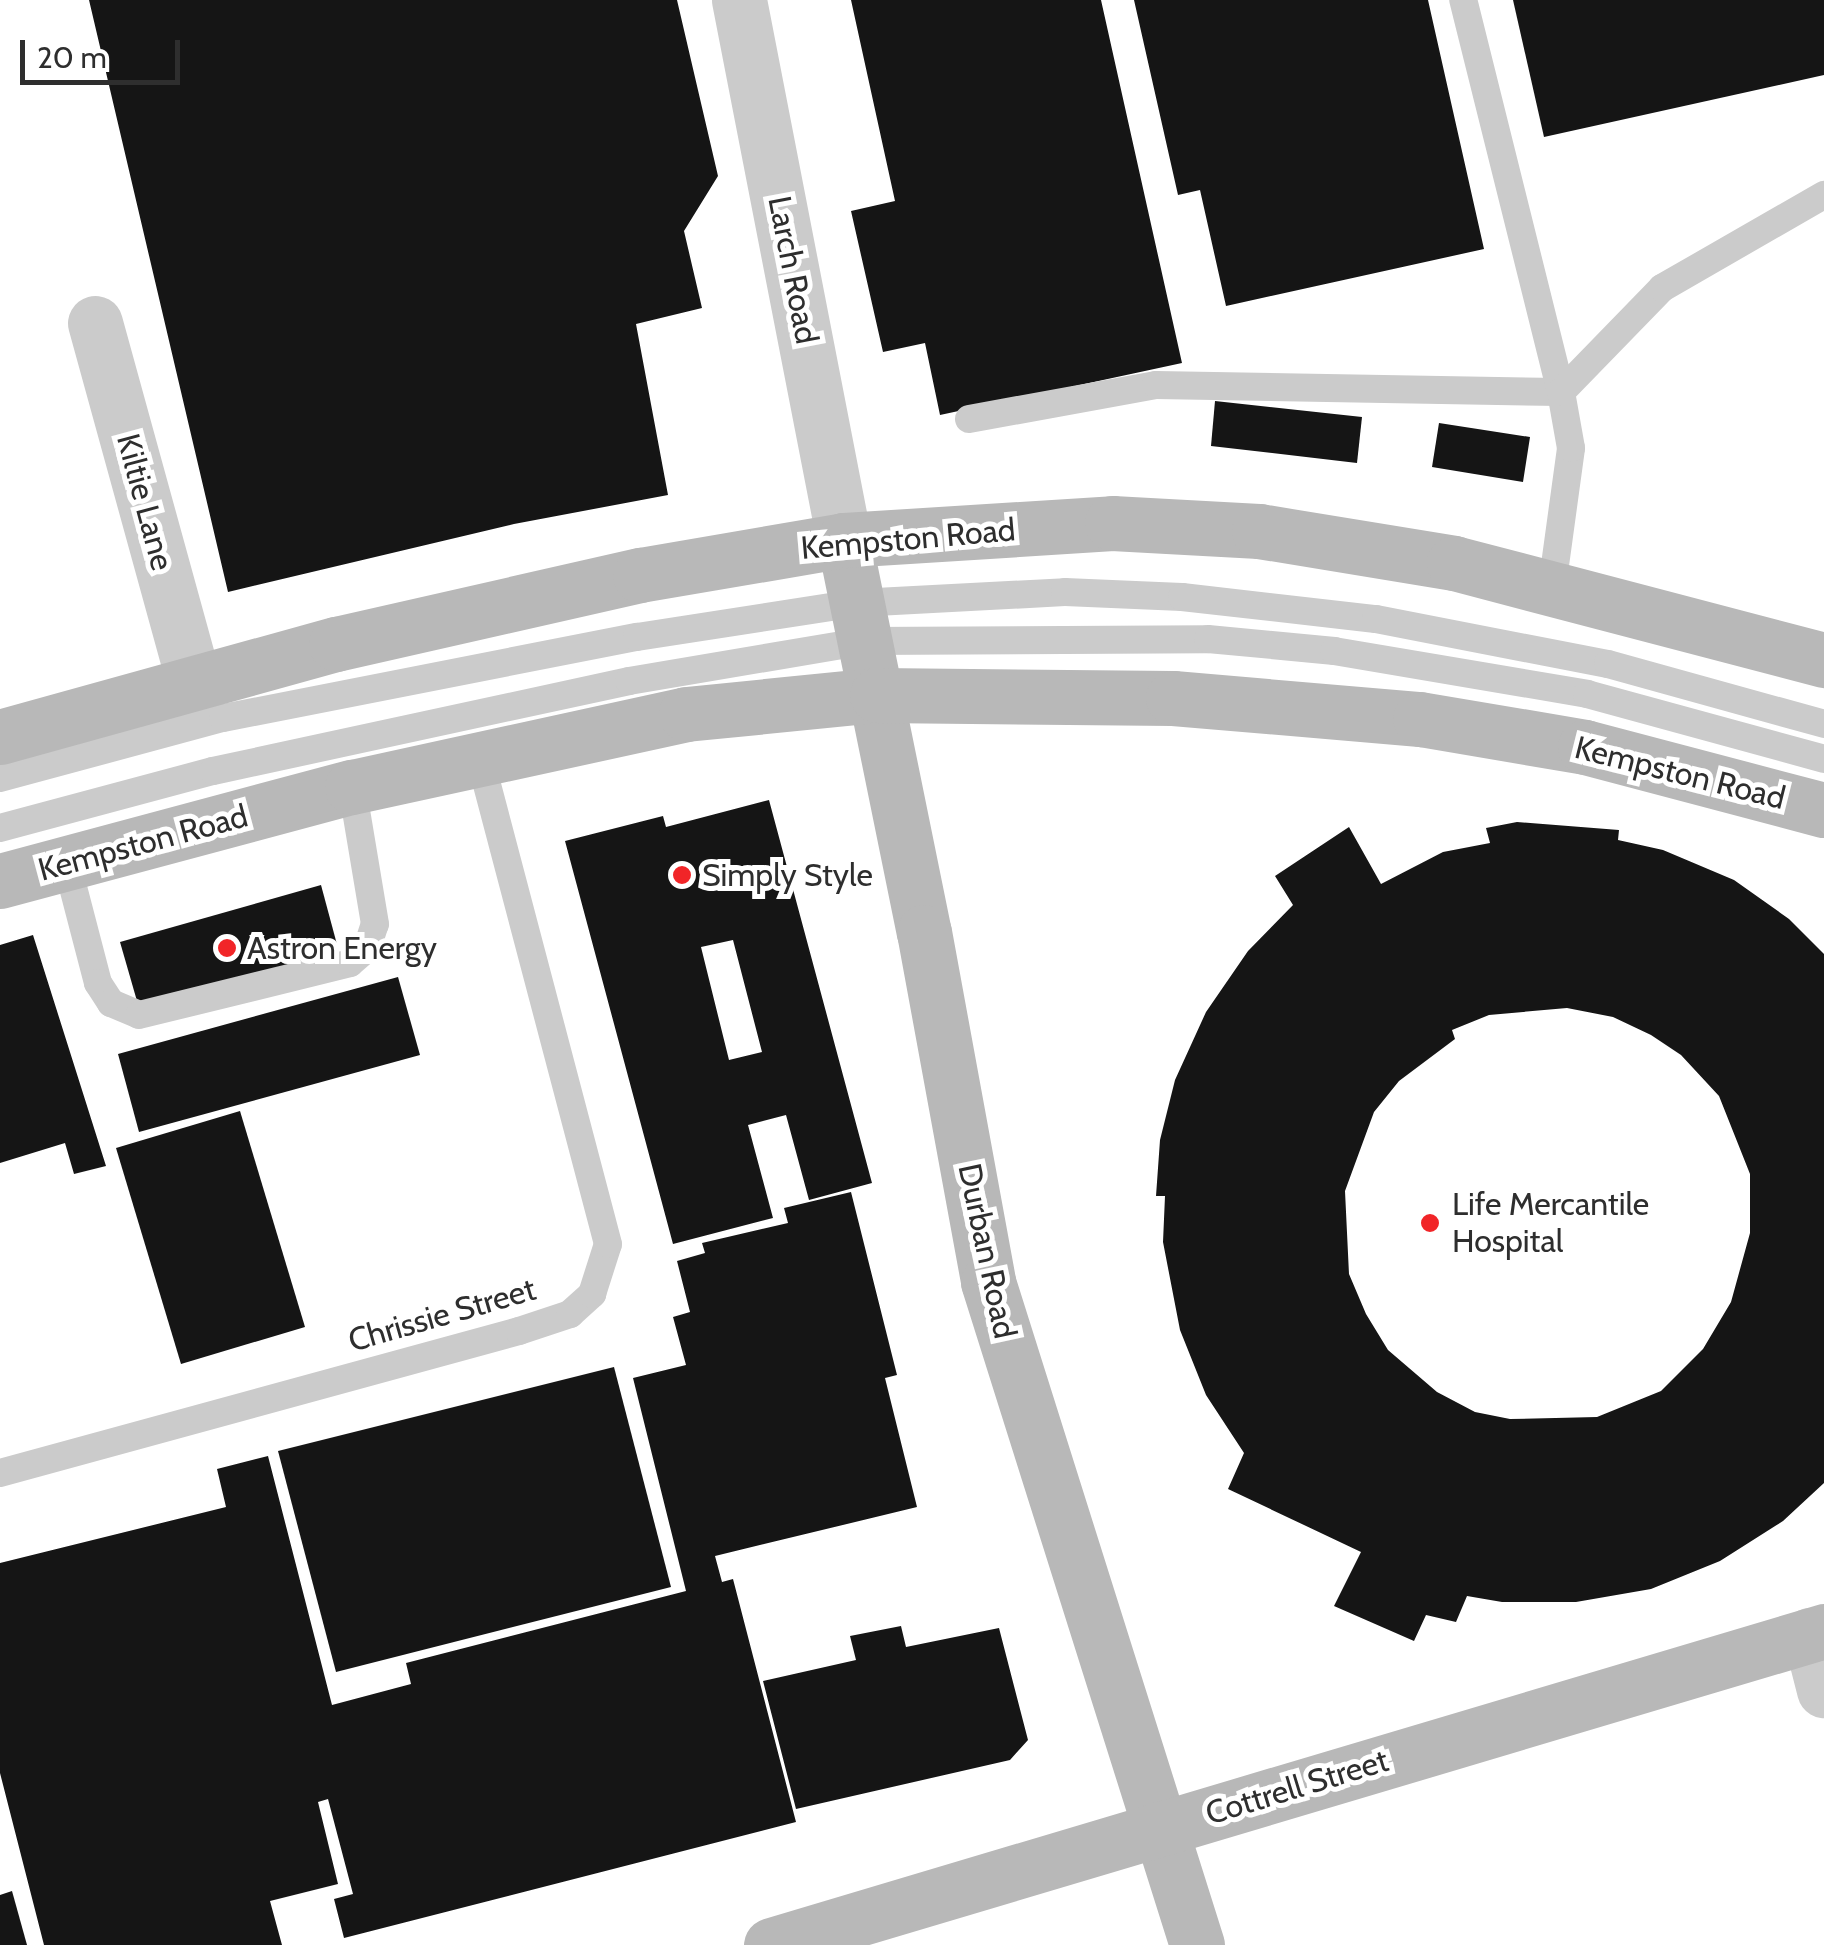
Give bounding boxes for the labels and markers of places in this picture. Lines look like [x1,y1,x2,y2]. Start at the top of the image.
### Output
place label: Simply Style [702,856,873,894]
marker: Simply Style [671,864,693,886]
place label: Astron Energy [247,929,437,967]
marker: Astron Energy [216,937,238,959]
place label: Life Mercantile Hospital [1452,1186,1649,1261]
marker: Life Mercantile Hospital [1417,1210,1443,1236]

